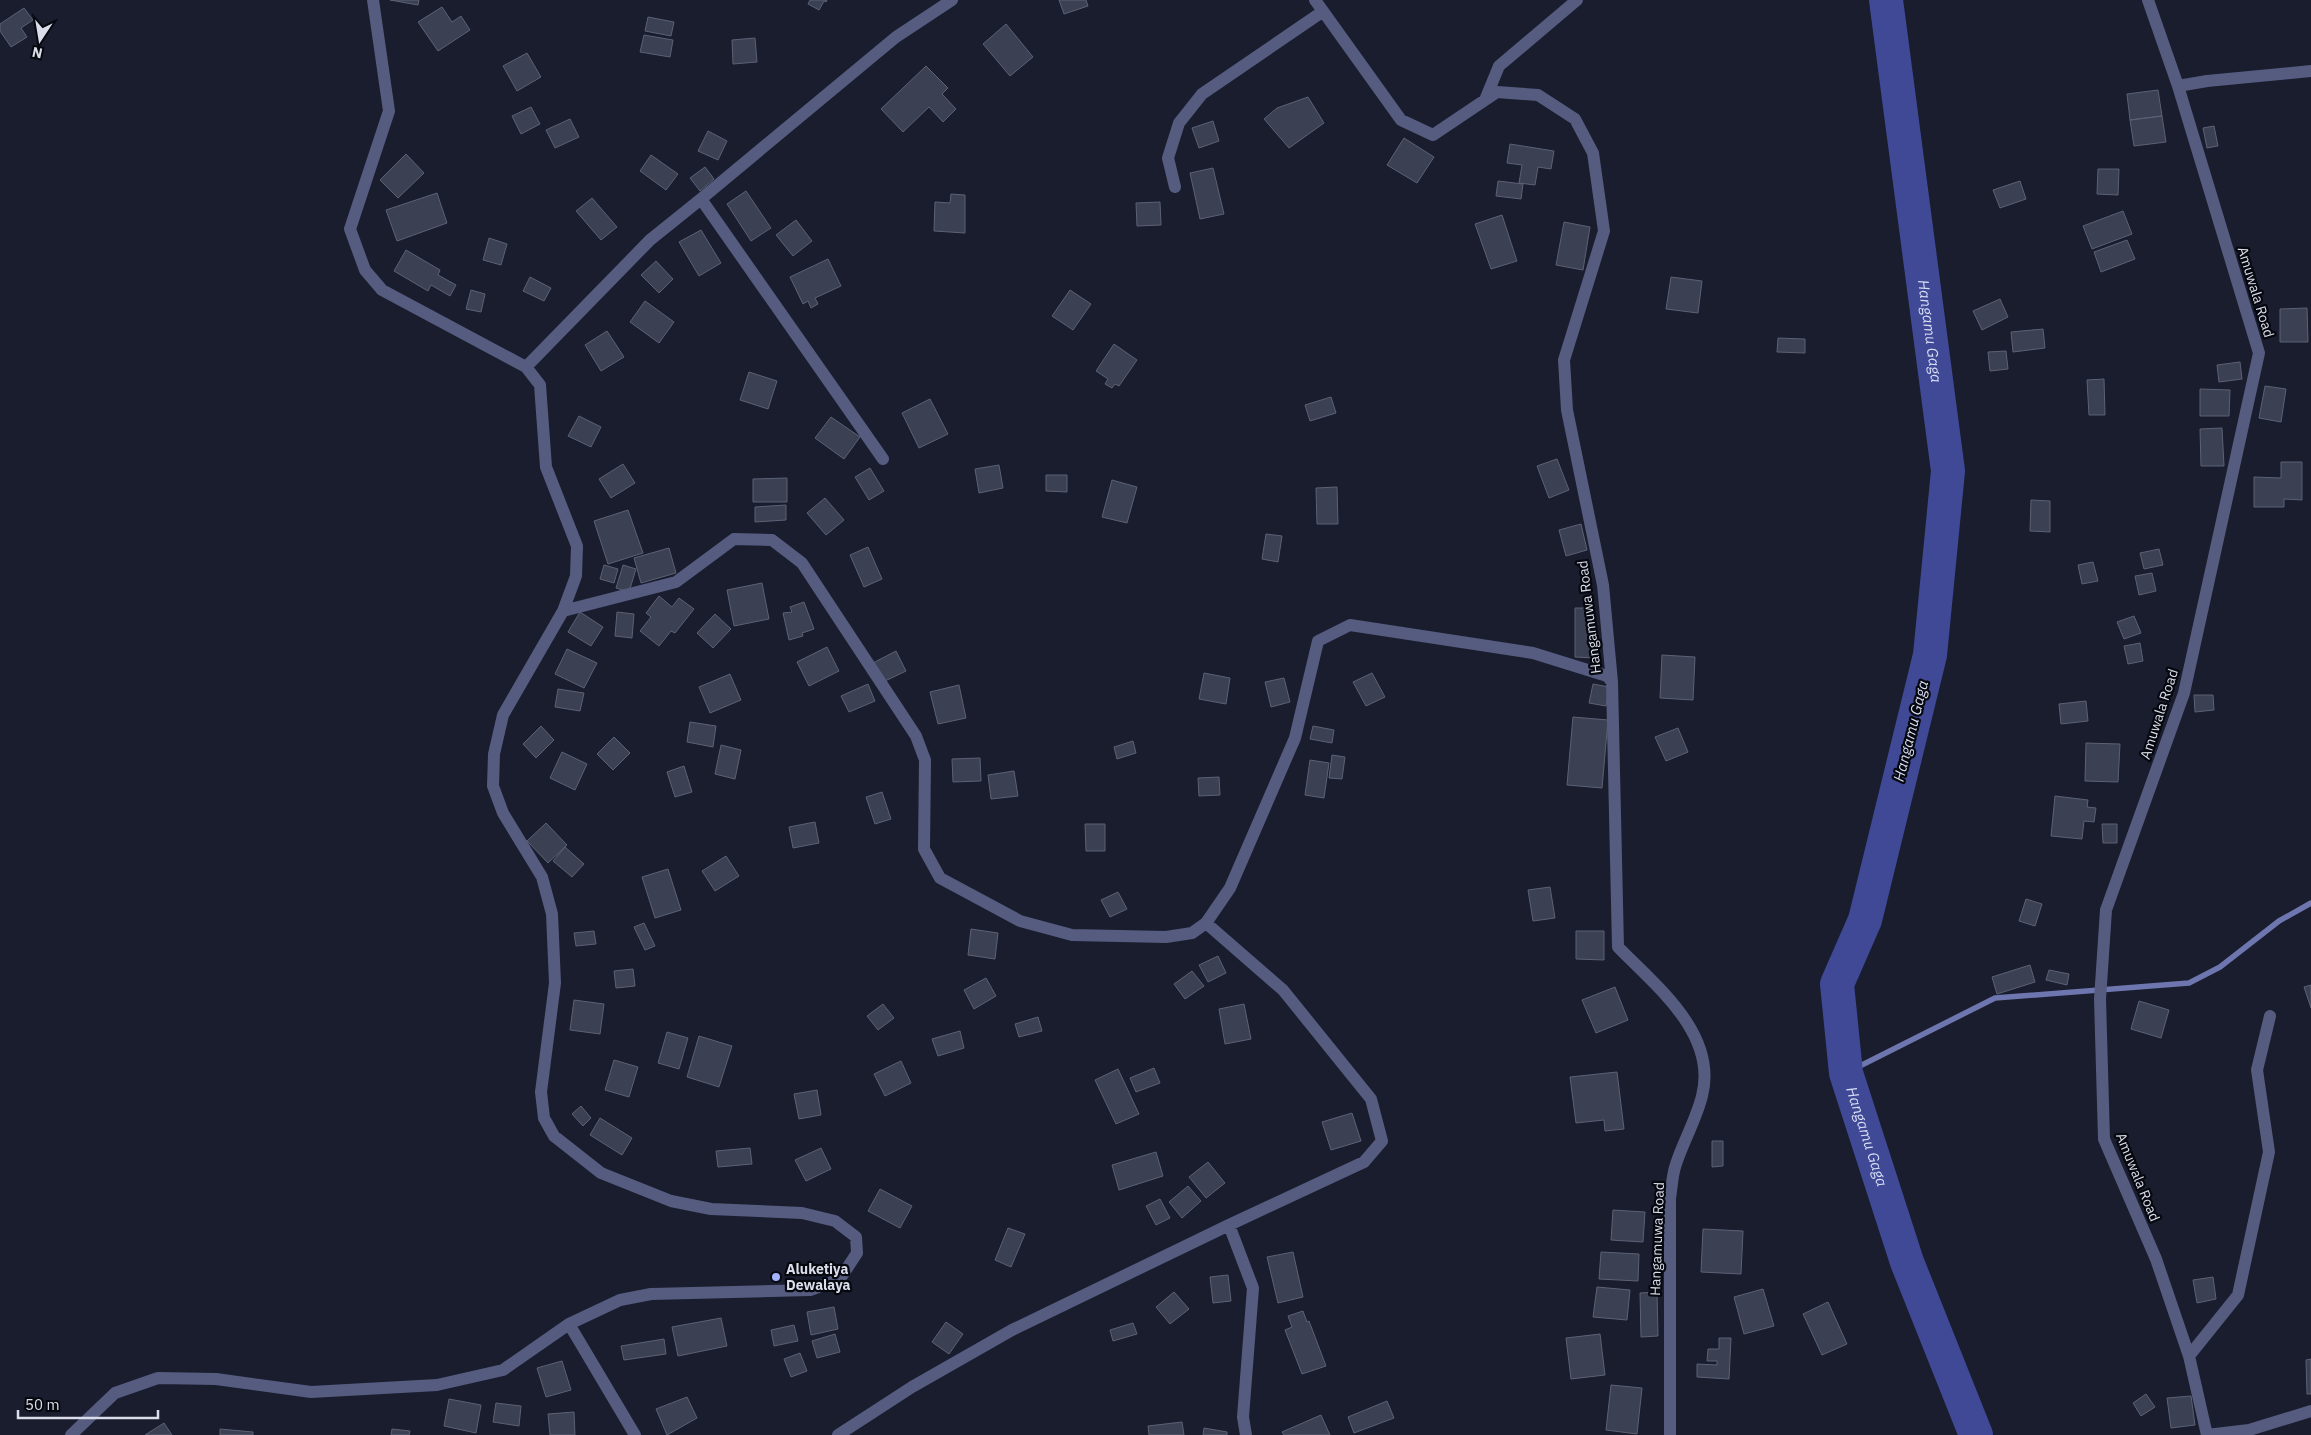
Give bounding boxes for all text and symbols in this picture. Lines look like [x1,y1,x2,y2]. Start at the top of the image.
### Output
north arrow [15,15,65,65]
text: N [30,43,44,63]
street label: Amuwala Road [2234,244,2278,340]
water label: Hangamu Gaga [1914,278,1946,384]
street label: Hangamuwa Road [1573,559,1605,675]
street label: Amuwala Road [2136,667,2182,761]
water label: Hangamu Gaga [1889,678,1932,783]
water label: Hangamu Gaga [1842,1084,1892,1189]
street label: Amuwala Road [2112,1130,2164,1224]
street label: Hangamuwa Road [1646,1182,1668,1296]
place label: Aluketiya Dewalaya [786,1260,850,1294]
marker: Aluketiya Dewalaya [770,1271,782,1283]
scale bar [18,1388,158,1420]
text: 50 m [25,1395,60,1414]

